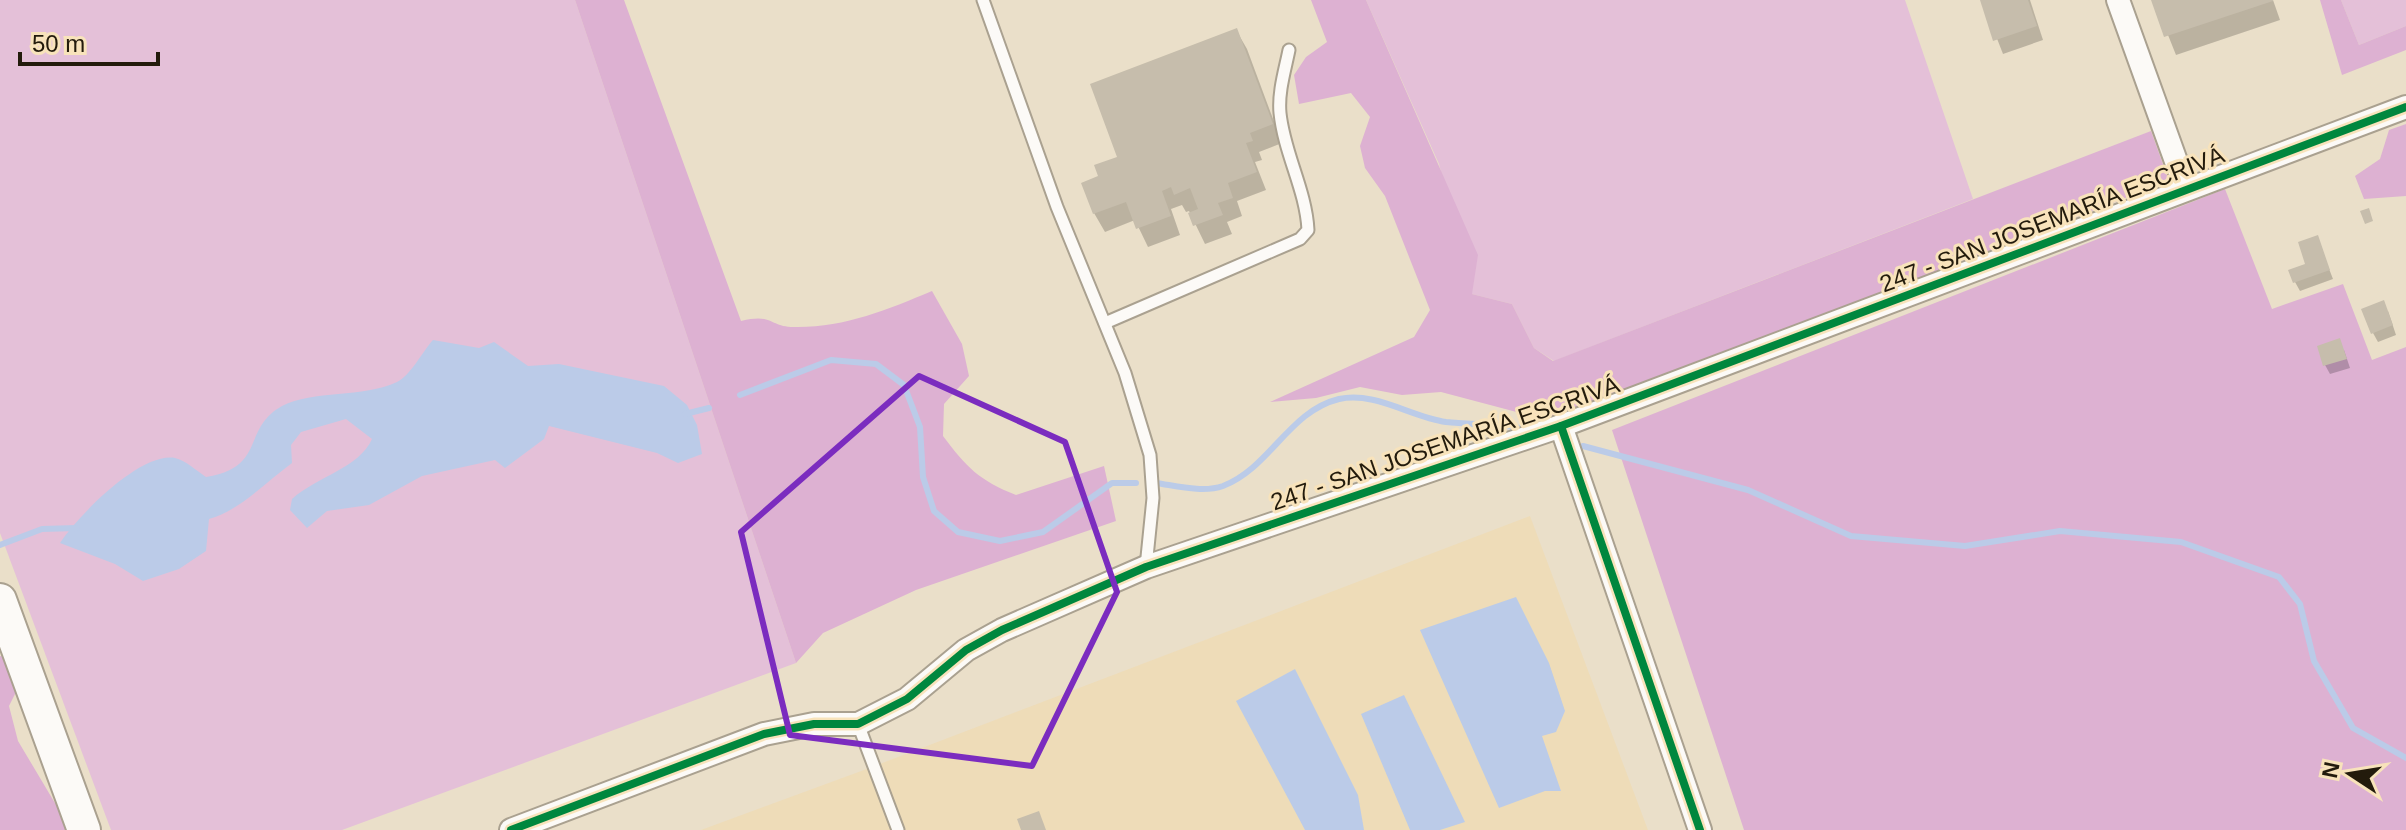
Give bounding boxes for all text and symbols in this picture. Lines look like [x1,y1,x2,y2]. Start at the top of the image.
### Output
scale bar [20,16,158,66]
text: 50 m [32,30,85,57]
street label: 247 - SAN JOSEMARÍA ESCRIVÁ [1876,141,2228,297]
street label: 247 - SAN JOSEMARÍA ESCRIVÁ [1267,371,1623,515]
north arrow [2310,734,2390,814]
text: N [2317,760,2345,780]

